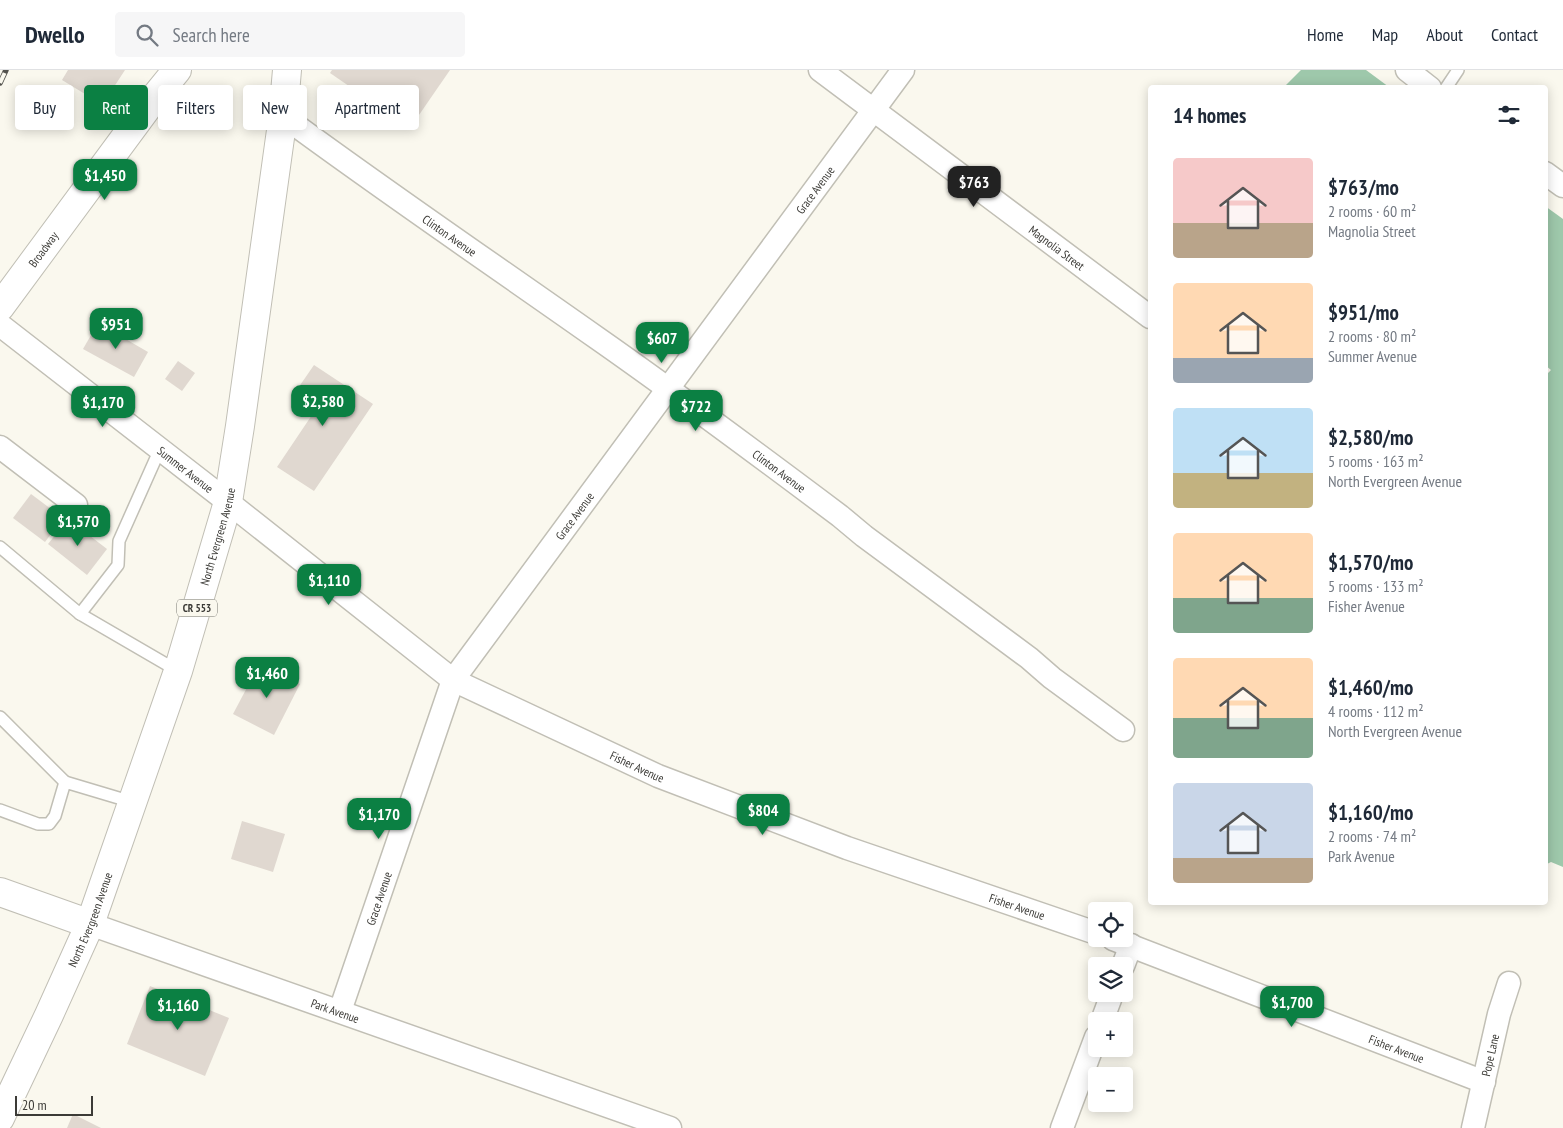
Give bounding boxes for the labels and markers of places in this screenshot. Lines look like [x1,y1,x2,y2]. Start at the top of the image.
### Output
pin: $1,450 [64,158,146,201]
pin: $763 [944,166,1004,208]
pin: $951 [86,308,146,350]
pin: $607 [632,322,692,364]
pin: $2,580 [282,384,364,427]
pin: $1,170 [62,386,144,428]
pin: $722 [666,390,726,432]
pin: $1,570 [37,504,119,547]
pin: $1,110 [288,564,370,606]
pin: $1,460 [226,656,308,699]
pin: $804 [733,794,793,836]
pin: $1,170 [338,798,420,840]
pin: $1,700 [1251,986,1333,1028]
pin: $1,160 [137,988,219,1031]

